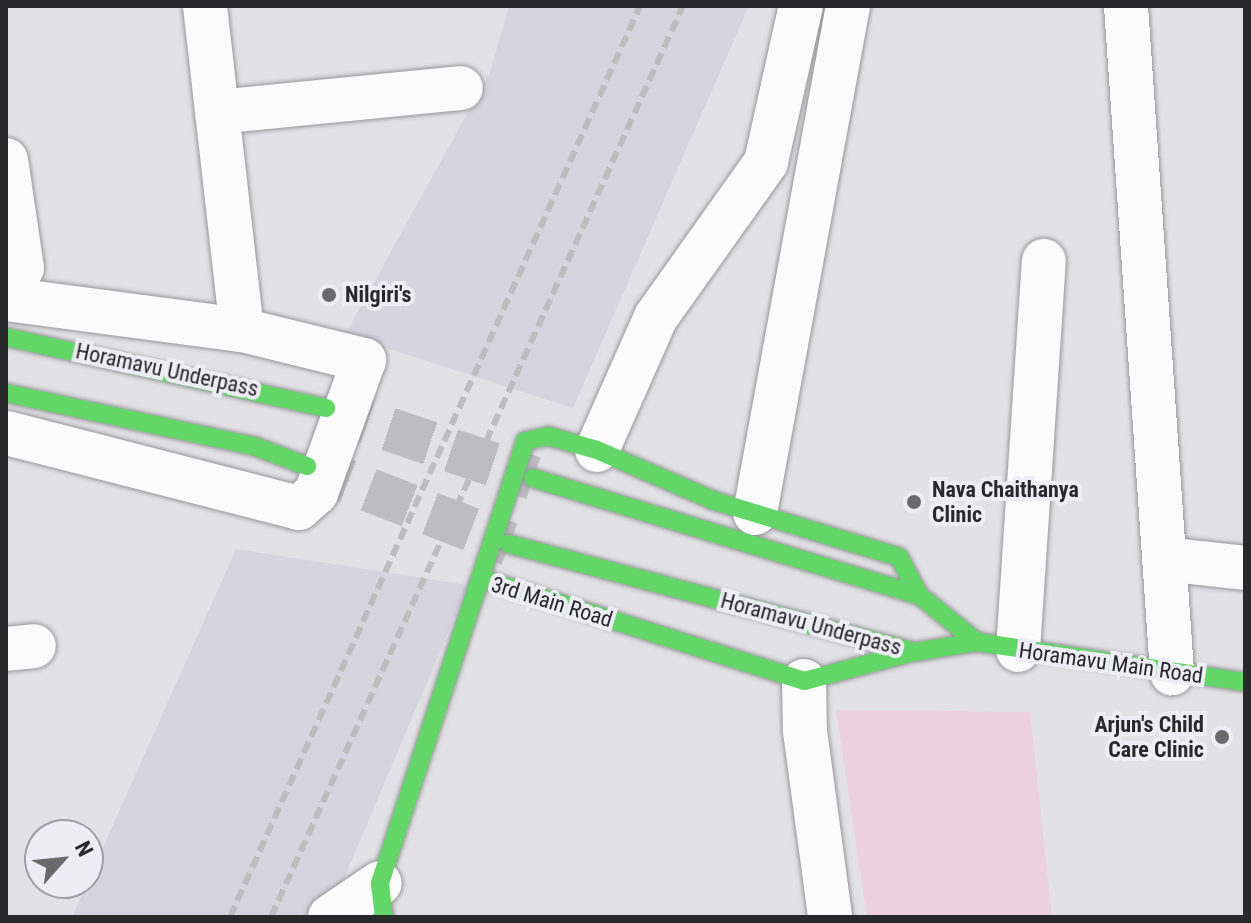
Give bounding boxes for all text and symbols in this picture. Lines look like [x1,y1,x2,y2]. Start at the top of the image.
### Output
place label: Nilgiri's [345,282,412,308]
marker: Nilgiri's [320,286,338,304]
street label: Horamavu Underpass [73,338,261,402]
place label: Nava Chaithanya Clinic [932,476,1079,528]
marker: Nava Chaithanya Clinic [903,491,925,513]
street label: 3rd Main Road [488,571,616,633]
street label: Horamavu Underpass [718,587,904,661]
street label: Horamavu Main Road [1017,637,1205,689]
place label: Arjun's Child Care Clinic [1094,711,1204,762]
marker: Arjun's Child Care Clinic [1211,726,1233,748]
north arrow [24,819,104,899]
text: N [70,837,98,860]

